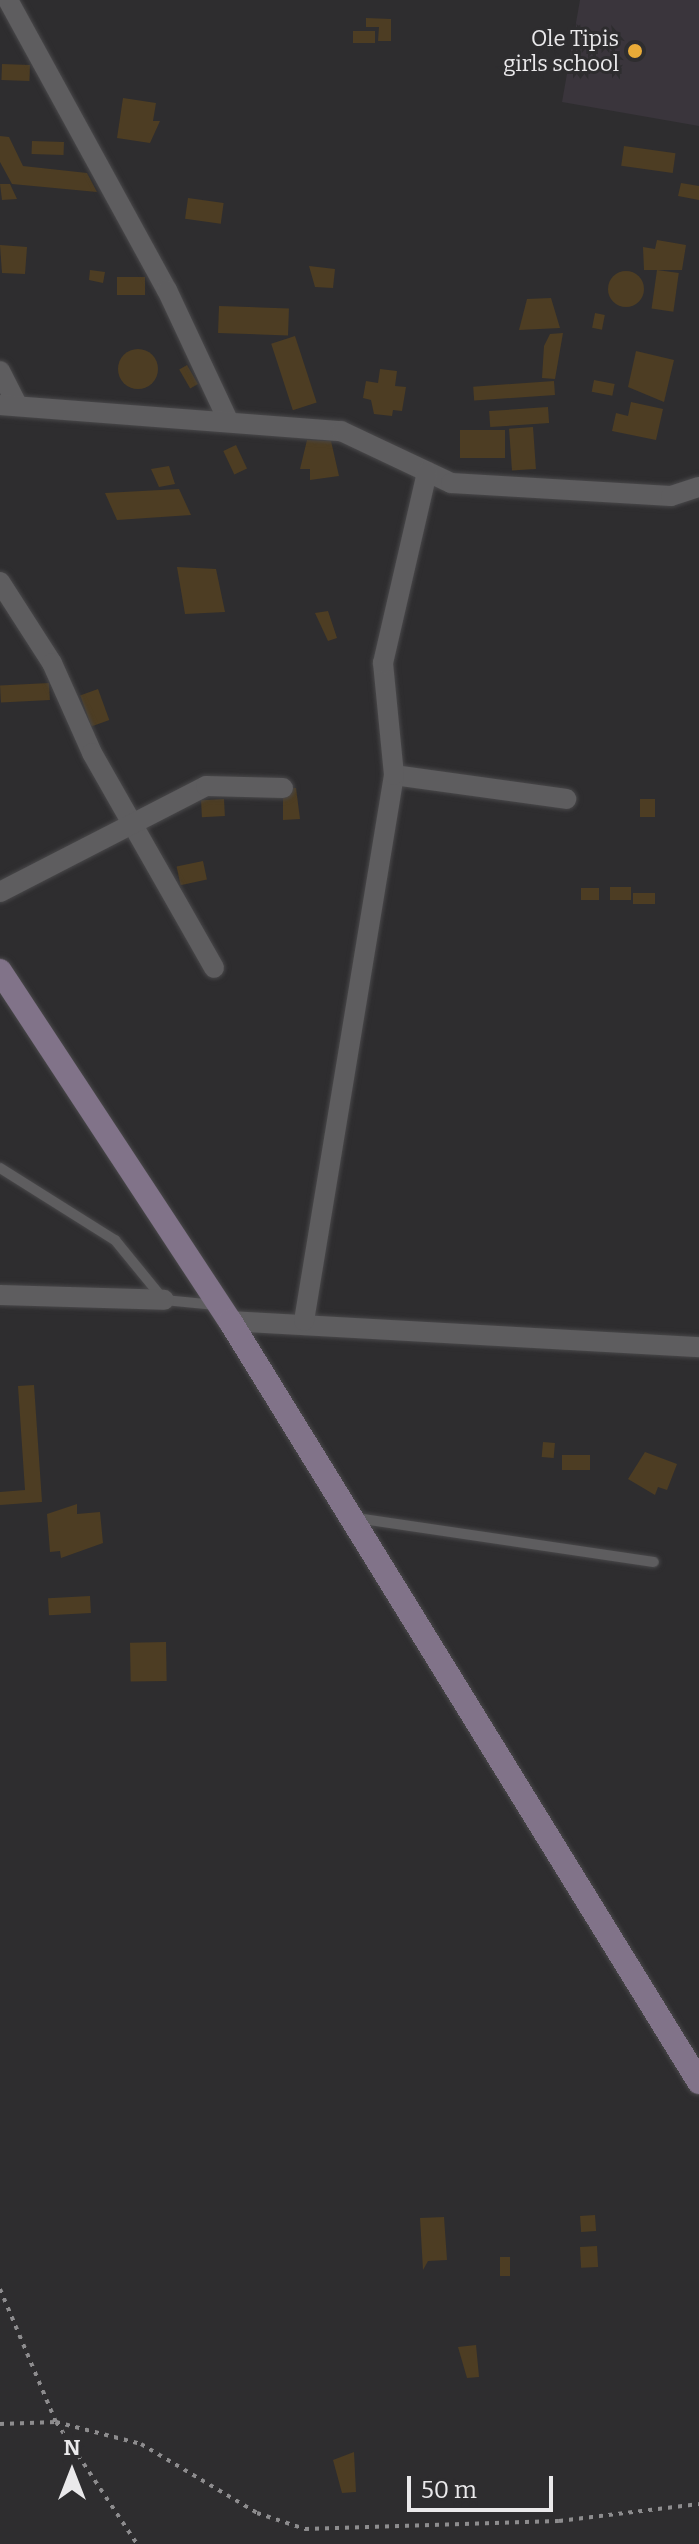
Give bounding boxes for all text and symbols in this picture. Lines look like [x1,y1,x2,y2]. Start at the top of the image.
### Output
place label: Ole Tipis girls school [503,25,619,76]
marker: Ole Tipis girls school [626,42,644,60]
north arrow [32,2432,112,2512]
text: N [64,2434,80,2461]
scale bar [411,2460,557,2510]
text: 50 m [421,2476,477,2504]

